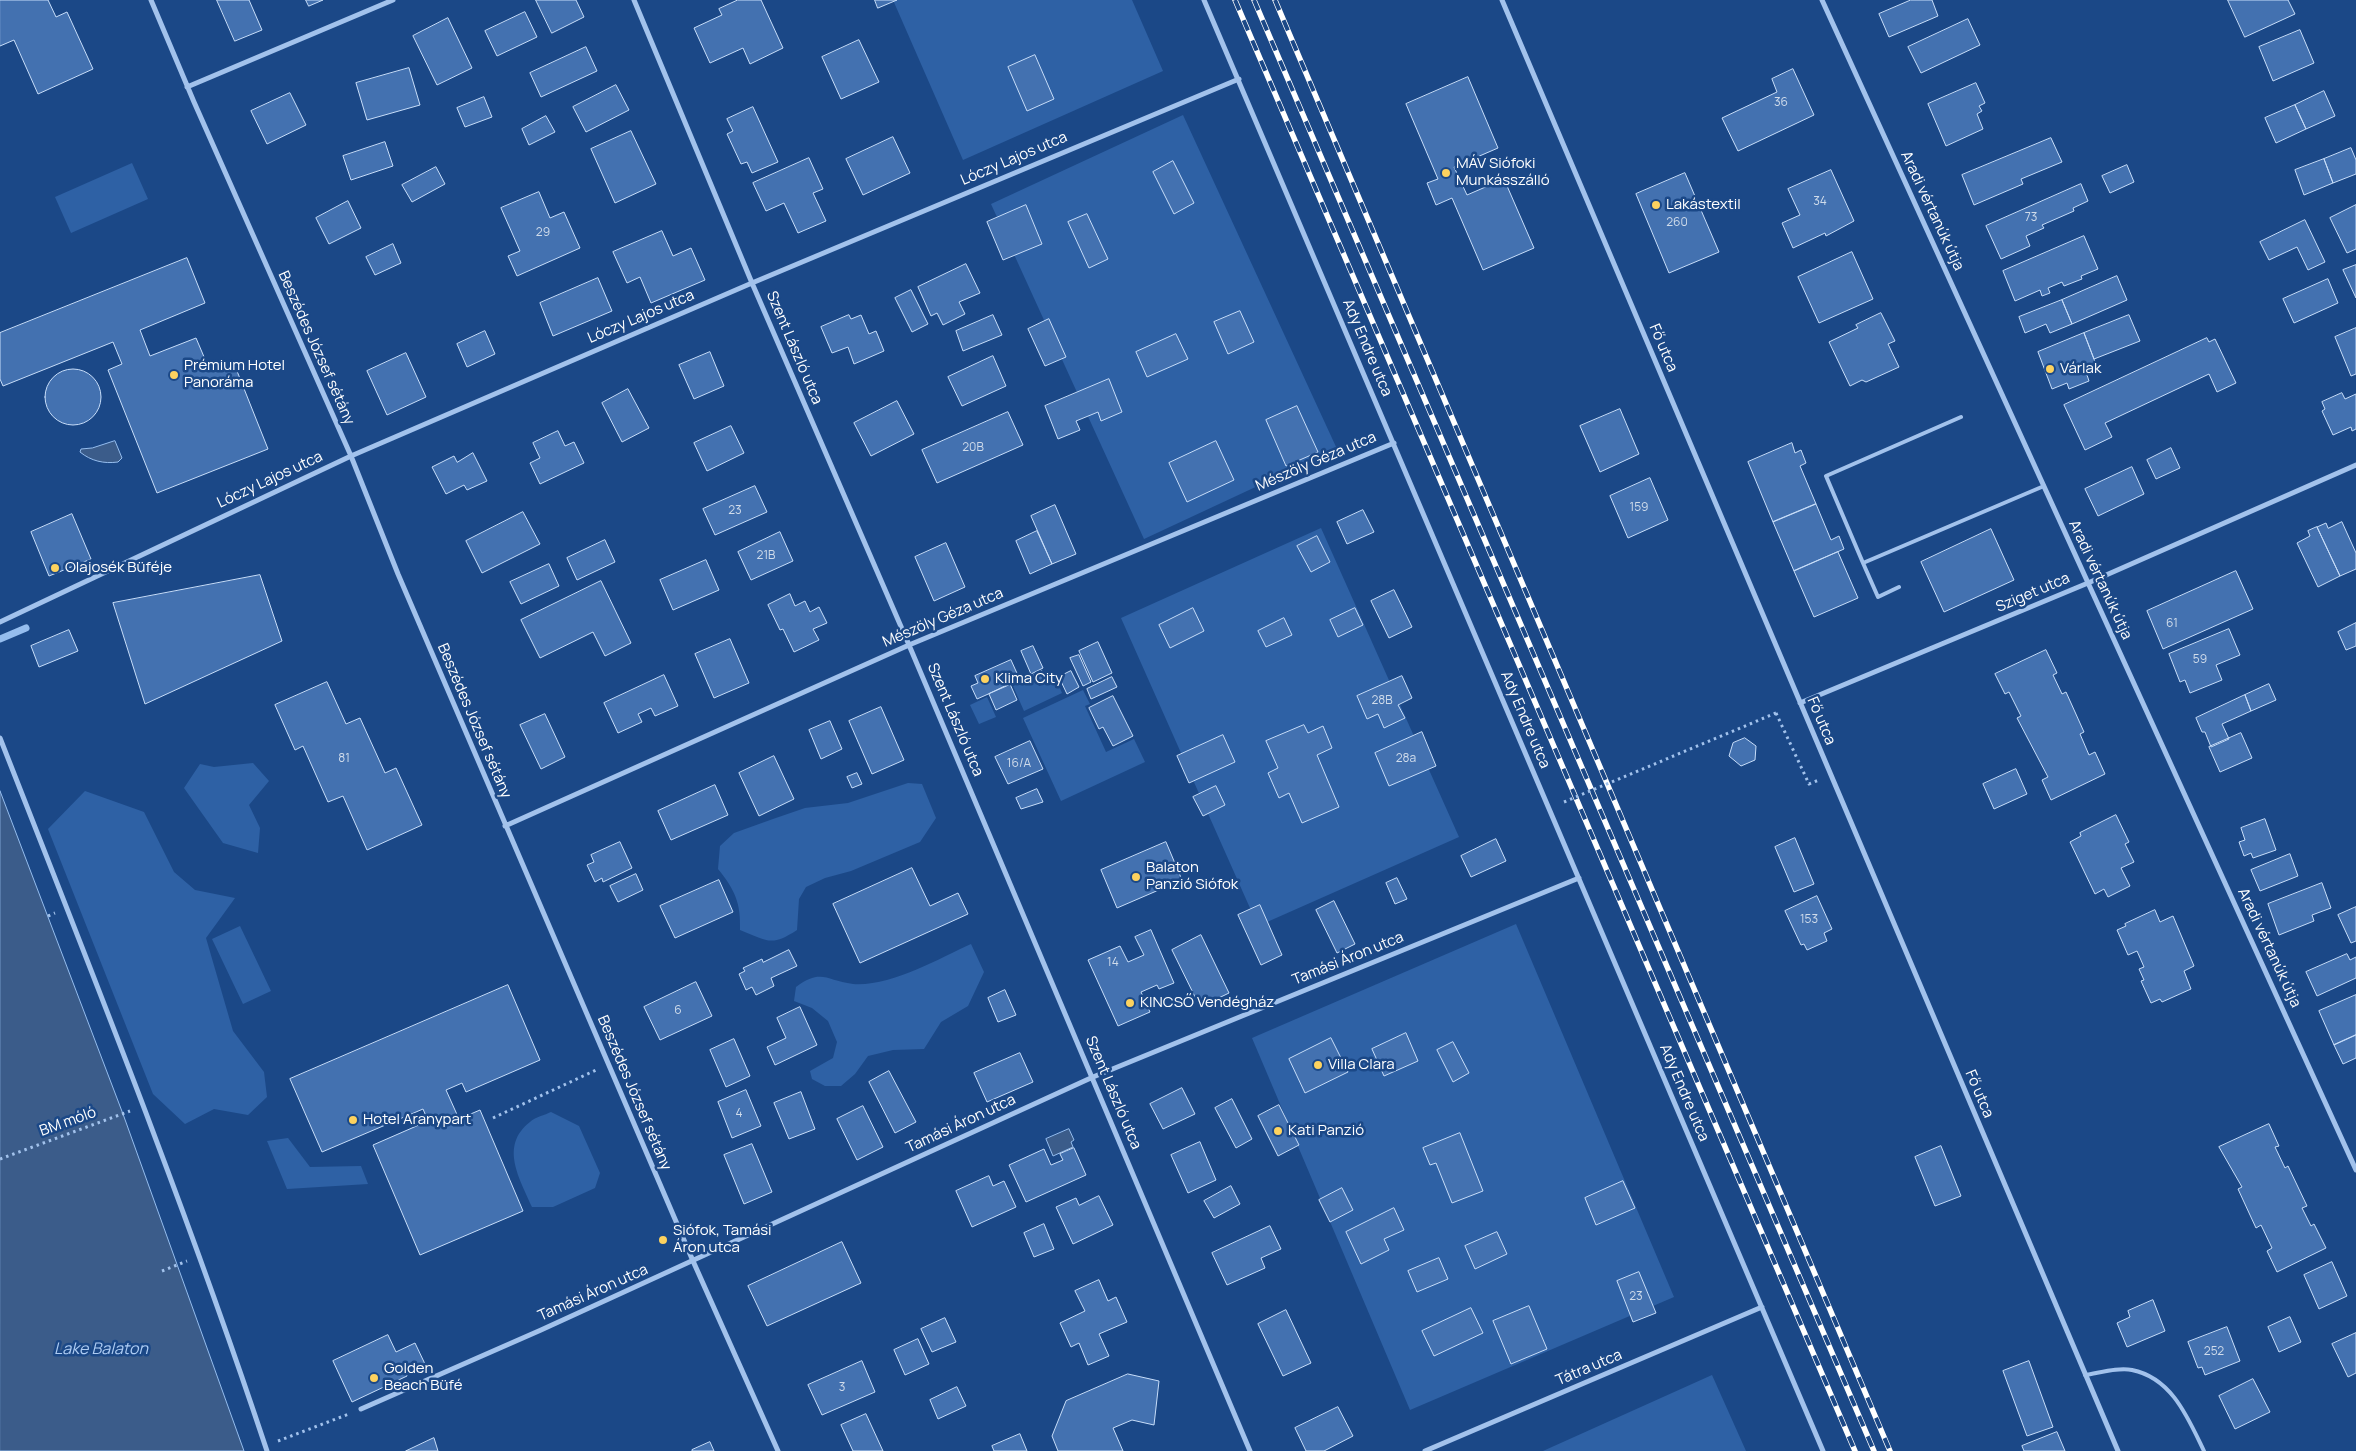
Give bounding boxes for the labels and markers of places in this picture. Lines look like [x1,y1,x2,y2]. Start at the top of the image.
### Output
place label: MÁV Siófoki Munkásszálló [1456,155,1550,190]
marker: MÁV Siófoki Munkásszálló [1440,167,1452,179]
place label: Lakástextil [1666,196,1741,214]
marker: Lakástextil [1650,199,1662,211]
place label: Prémium Hotel Panoráma [184,357,285,392]
place label: Várlak [2060,360,2101,378]
marker: Várlak [2044,363,2056,375]
marker: Prémium Hotel Panoráma [168,369,180,381]
place label: Olajosék Büféje [65,559,172,577]
marker: Olajosék Büféje [49,562,61,574]
place label: Klima City [995,670,1063,688]
marker: Klima City [979,673,991,685]
place label: Balaton Panzió Siófok [1146,859,1238,894]
marker: Balaton Panzió Siófok [1130,871,1142,883]
place label: KINCSŐ Vendégház [1140,994,1274,1012]
marker: KINCSŐ Vendégház [1124,997,1136,1009]
place label: Villa Clara [1328,1056,1395,1074]
marker: Villa Clara [1312,1059,1324,1071]
place label: Hotel Aranypart [363,1111,471,1129]
marker: Hotel Aranypart [347,1114,359,1126]
place label: Kati Panzió [1288,1122,1364,1140]
marker: Kati Panzió [1272,1125,1284,1137]
place label: Siófok, Tamási Áron utca [673,1222,772,1257]
marker: Siófok, Tamási Áron utca [657,1234,669,1246]
place label: Golden Beach Büfé [384,1360,463,1395]
marker: Golden Beach Büfé [368,1372,380,1384]

